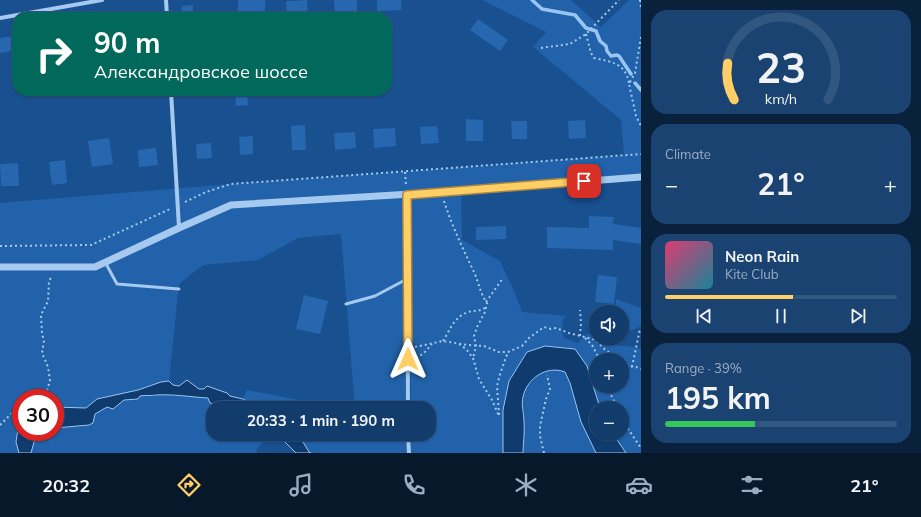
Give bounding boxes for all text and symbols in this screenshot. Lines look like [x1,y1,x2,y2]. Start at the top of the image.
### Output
text: 90 m [94,25,160,60]
icon: right [28,28,80,80]
text: 23 [756,41,806,93]
text: Александровское шоссе [94,60,308,83]
text: km/h [765,90,797,108]
text: Climate [665,146,711,162]
pin [567,164,601,198]
text: 21° [757,165,805,203]
icon: arrive [573,170,595,192]
text: − [665,171,678,199]
text: + [884,171,897,199]
text: Neon Rain [725,247,799,266]
text: Kite Club [725,266,779,282]
map controls [589,305,629,441]
button: sound [589,305,629,345]
icon: previous [693,305,715,327]
icon: pause [770,305,792,327]
icon: next [847,305,869,327]
position arrow [387,338,429,380]
button: + [589,353,629,393]
text: Range · 39% [665,360,742,376]
text: 195 km [665,379,771,417]
speed limit sign: 30 [12,389,64,441]
button: − [589,401,629,441]
text: 20:33 · 1 min · 190 m [247,411,395,430]
icon: directions [175,471,203,499]
icon: music [287,471,315,499]
icon: phone [400,471,428,499]
icon: climate [512,471,540,499]
icon: car [625,471,653,499]
icon: filters [738,471,766,499]
text: 20:32 [42,474,90,497]
text: 21° [850,474,879,497]

